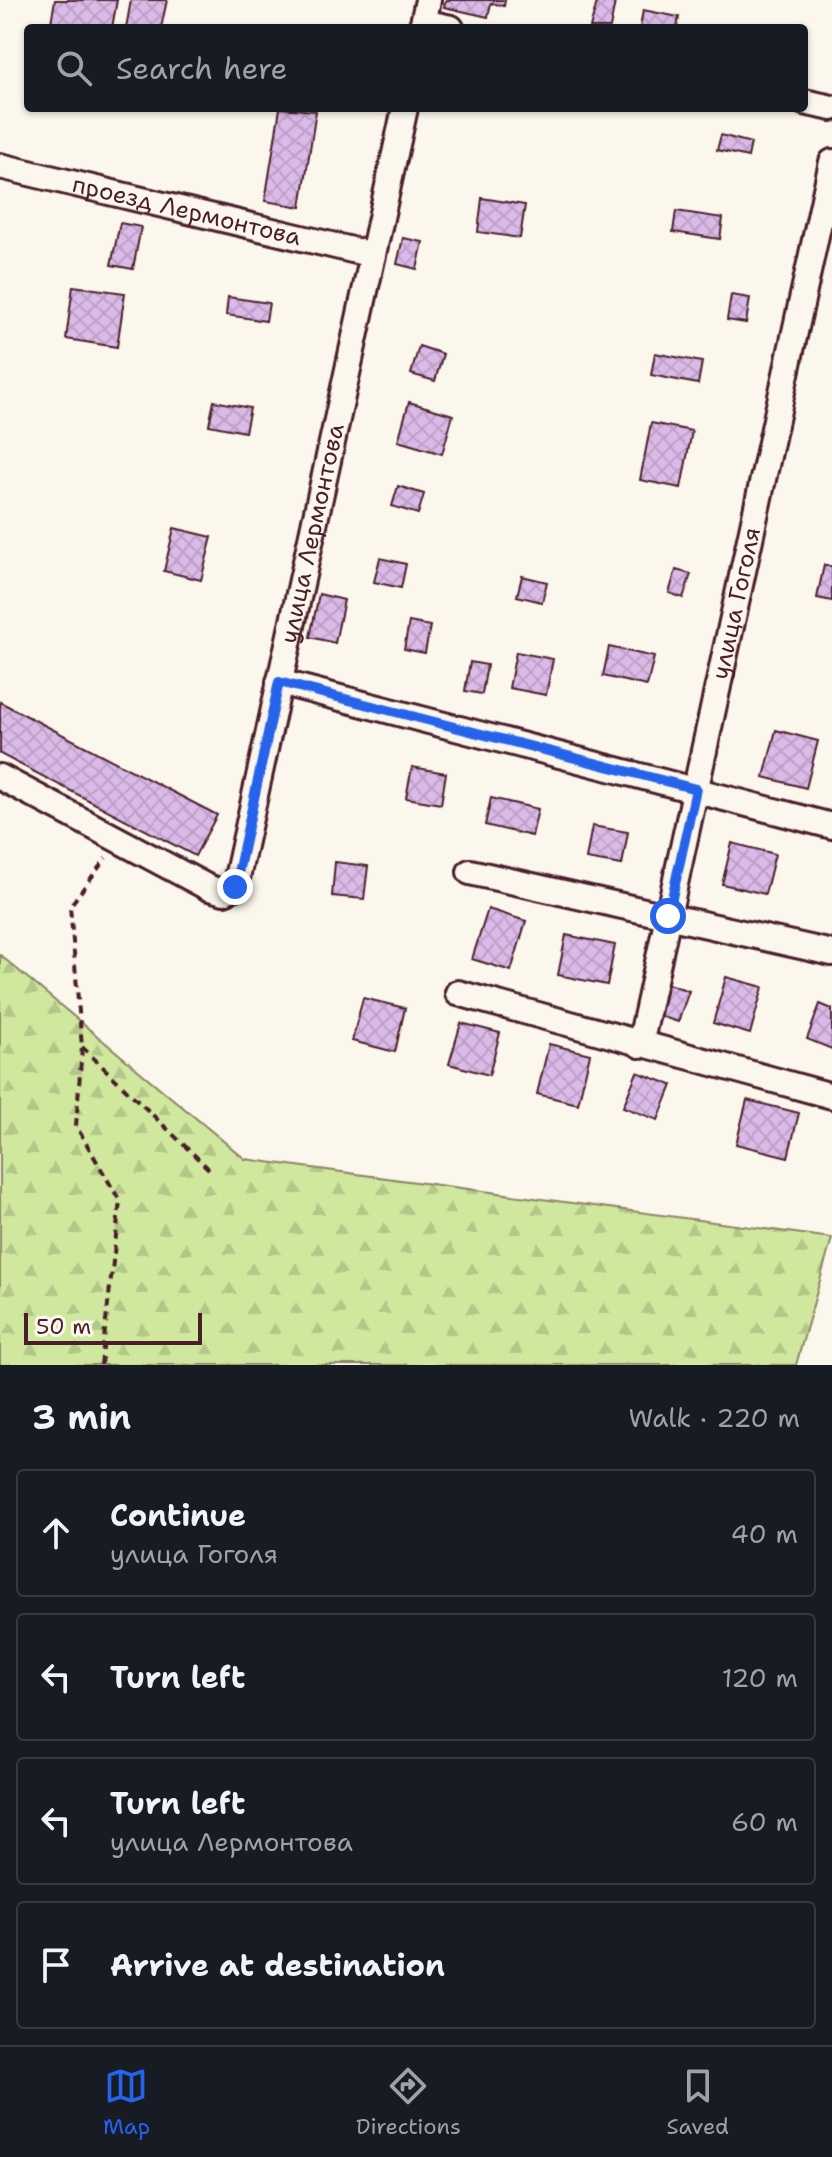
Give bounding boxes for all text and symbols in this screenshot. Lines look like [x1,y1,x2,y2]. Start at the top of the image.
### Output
search box [24,24,808,112]
icon: search [52,46,96,90]
text: Search here [116,48,287,89]
street label: проезд Лермонтова [69,168,304,253]
street label: улица Лермонтова [273,421,352,647]
street label: улица Гоголя [704,524,768,682]
route end [217,869,253,905]
route start [650,898,686,934]
scale bar [24,1309,202,1345]
text: 50 m [36,1312,91,1341]
text: 3 min [32,1394,131,1440]
text: Walk · 220 m [628,1400,800,1435]
text: Continue [110,1495,246,1536]
icon: ahead [34,1511,78,1555]
text: 40 m [731,1516,798,1551]
text: улица Гоголя [110,1536,278,1571]
icon: left [34,1655,78,1699]
text: Turn left [110,1657,245,1698]
text: 120 m [722,1660,798,1695]
text: Turn left [110,1783,245,1824]
icon: left [34,1799,78,1843]
text: 60 m [731,1804,798,1839]
text: улица Лермонтова [110,1824,353,1859]
icon: arrive [34,1943,78,1987]
text: Arrive at destination [110,1945,445,1986]
tab: Map [103,2064,150,2141]
tab: Directions [356,2064,461,2141]
tab: Saved [667,2064,729,2141]

